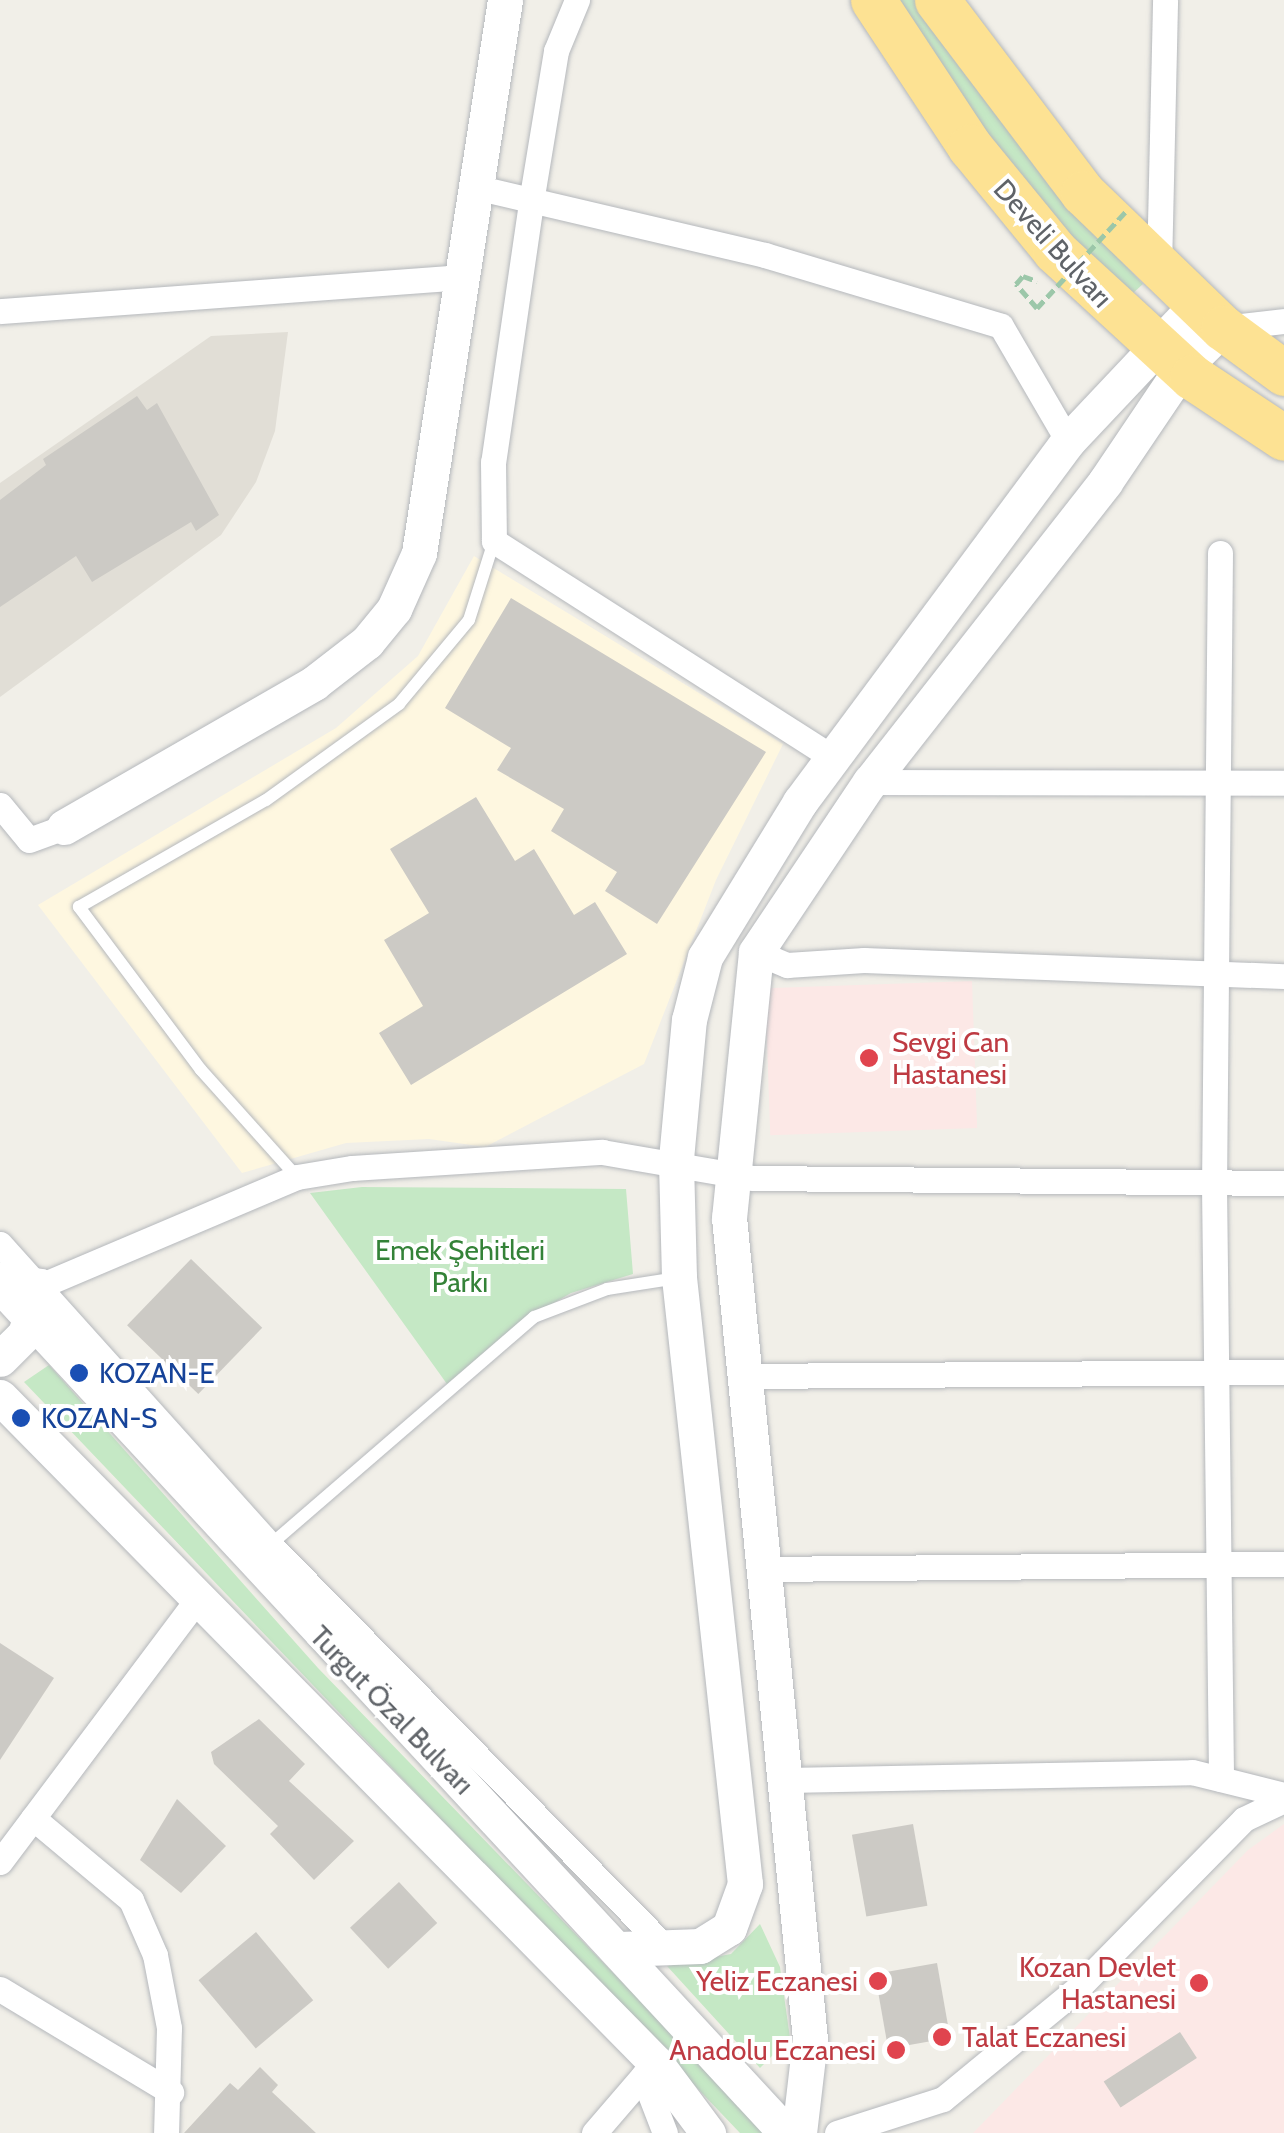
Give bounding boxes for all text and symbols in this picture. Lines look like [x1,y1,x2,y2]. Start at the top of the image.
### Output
street label: Develi Bulvarı [987,172,1119,314]
place label: Sevgi Can Hastanesi [892,1025,1009,1091]
marker: Sevgi Can Hastanesi [856,1045,882,1071]
park label: Emek Şehitleri Parkı [375,1233,545,1299]
place label: KOZAN-E [99,1356,215,1390]
marker: KOZAN-E [68,1362,90,1384]
place label: KOZAN-S [41,1401,157,1435]
marker: KOZAN-S [10,1407,32,1429]
street label: Turgut Özal Bulvarı [303,1619,481,1801]
place label: Kozan Devlet Hastanesi [1019,1950,1176,2016]
place label: Yeliz Eczanesi [696,1964,858,1998]
marker: Yeliz Eczanesi [867,1970,889,1992]
marker: Kozan Devlet Hastanesi [1186,1970,1212,1996]
place label: Talat Eczanesi [962,2020,1126,2054]
marker: Talat Eczanesi [931,2026,953,2048]
place label: Anadolu Eczanesi [669,2033,876,2067]
marker: Anadolu Eczanesi [885,2039,907,2061]

